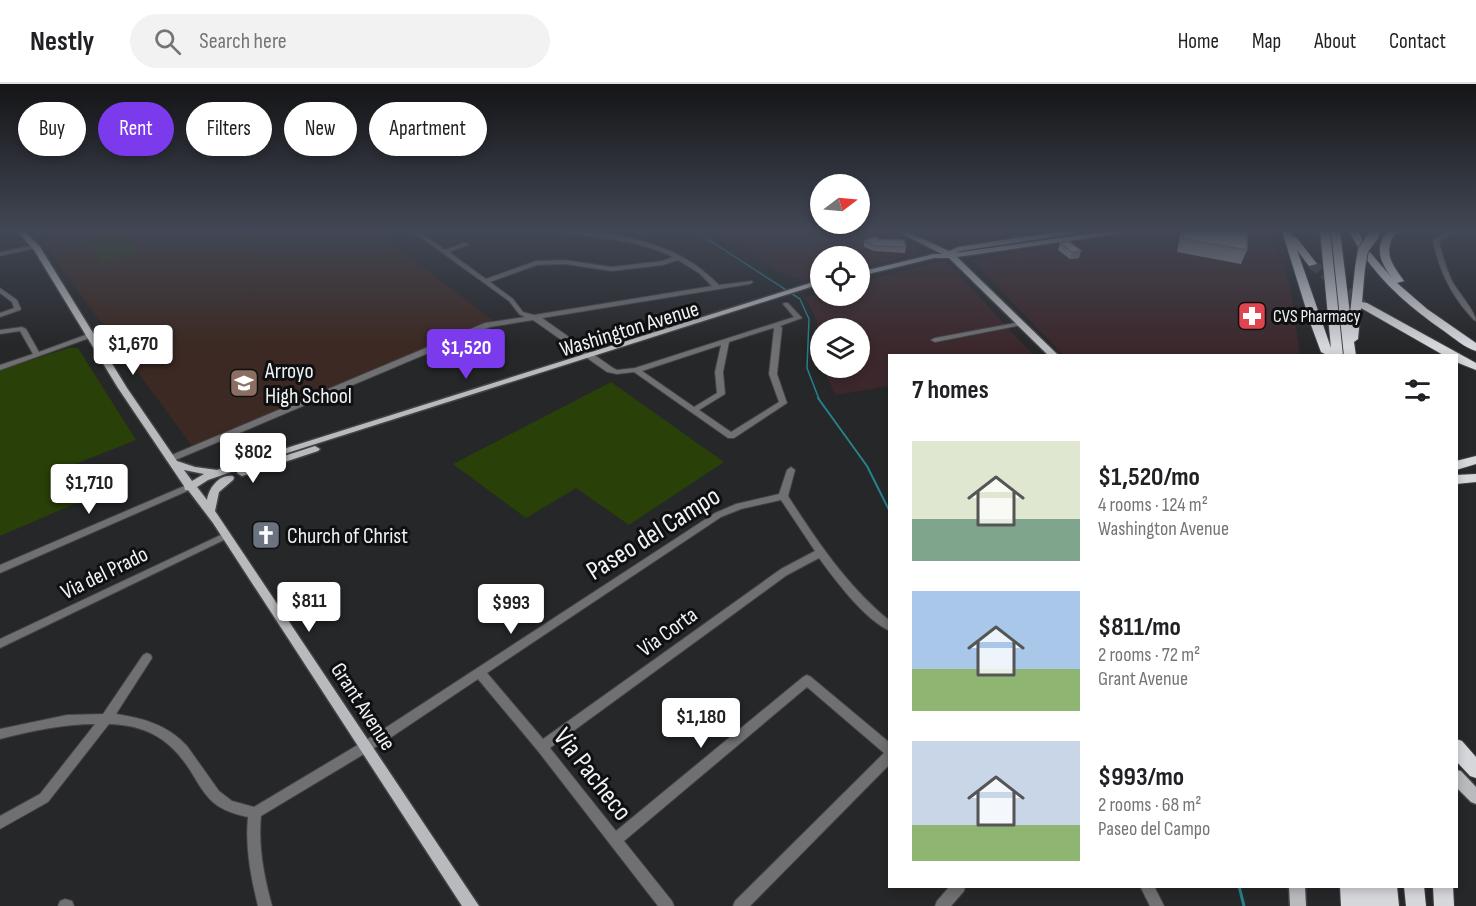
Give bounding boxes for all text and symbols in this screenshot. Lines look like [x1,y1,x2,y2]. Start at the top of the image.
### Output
search box [130,14,550,68]
text: Nestly [30,25,94,58]
icon: search [151,25,184,58]
text: Search here [199,28,287,55]
text: Home [1178,29,1219,54]
text: Map [1252,29,1281,54]
text: About [1314,29,1356,54]
text: Contact [1389,29,1446,54]
chip: Buy [18,102,86,156]
chip: Rent [98,102,174,156]
chip: Filters [186,102,272,156]
chip: New [284,102,357,156]
chip: Apartment [369,102,487,156]
north arrow [810,174,870,234]
map controls [810,174,870,378]
button: locate [810,246,870,306]
street label: Washington Avenue [557,295,702,363]
pharmacy icon: CVS Pharmacy [1236,300,1268,332]
place label: CVS Pharmacy [1273,306,1360,327]
button: layers [810,318,870,378]
pin: $1,670 [84,325,182,376]
pin: $1,520 [417,329,515,380]
text: $1,670 [108,332,158,356]
text: $1,520 [441,336,491,360]
place label: Arroyo High School [264,358,352,410]
school or university icon: Arroyo High School [228,367,260,399]
icon: filters [1401,374,1434,407]
text: 7 homes [912,375,989,406]
pin: $802 [217,433,289,484]
text: $802 [234,440,272,464]
text: $1,520/mo [1098,462,1200,493]
pin: $1,710 [40,464,138,515]
icon: home [960,465,1032,537]
text: $1,710 [65,471,113,495]
street label: Paseo del Campo [581,480,726,588]
text: 4 rooms · 124 m² [1098,493,1208,517]
text: Washington Avenue [1098,517,1229,541]
church icon: Church of Christ [250,519,282,551]
place label: Church of Christ [287,523,408,550]
street label: Via del Prado [57,541,153,606]
pin: $811 [273,582,345,633]
pin: $993 [475,584,547,635]
text: $811 [291,589,327,613]
text: $993 [492,591,530,615]
street label: Via Corta [633,602,703,663]
text: $811/mo [1098,612,1181,643]
icon: home [960,615,1032,687]
text: 2 rooms · 72 m² [1098,643,1200,667]
street label: Grant Avenue [324,658,401,756]
text: Grant Avenue [1098,667,1188,691]
pin: $1,180 [652,698,750,749]
text: $1,180 [676,705,726,729]
street label: Via Pacheco [546,722,638,827]
text: $993/mo [1098,762,1184,793]
icon: home [960,765,1032,837]
text: 2 rooms · 68 m² [1098,793,1202,817]
text: Paseo del Campo [1098,817,1210,841]

